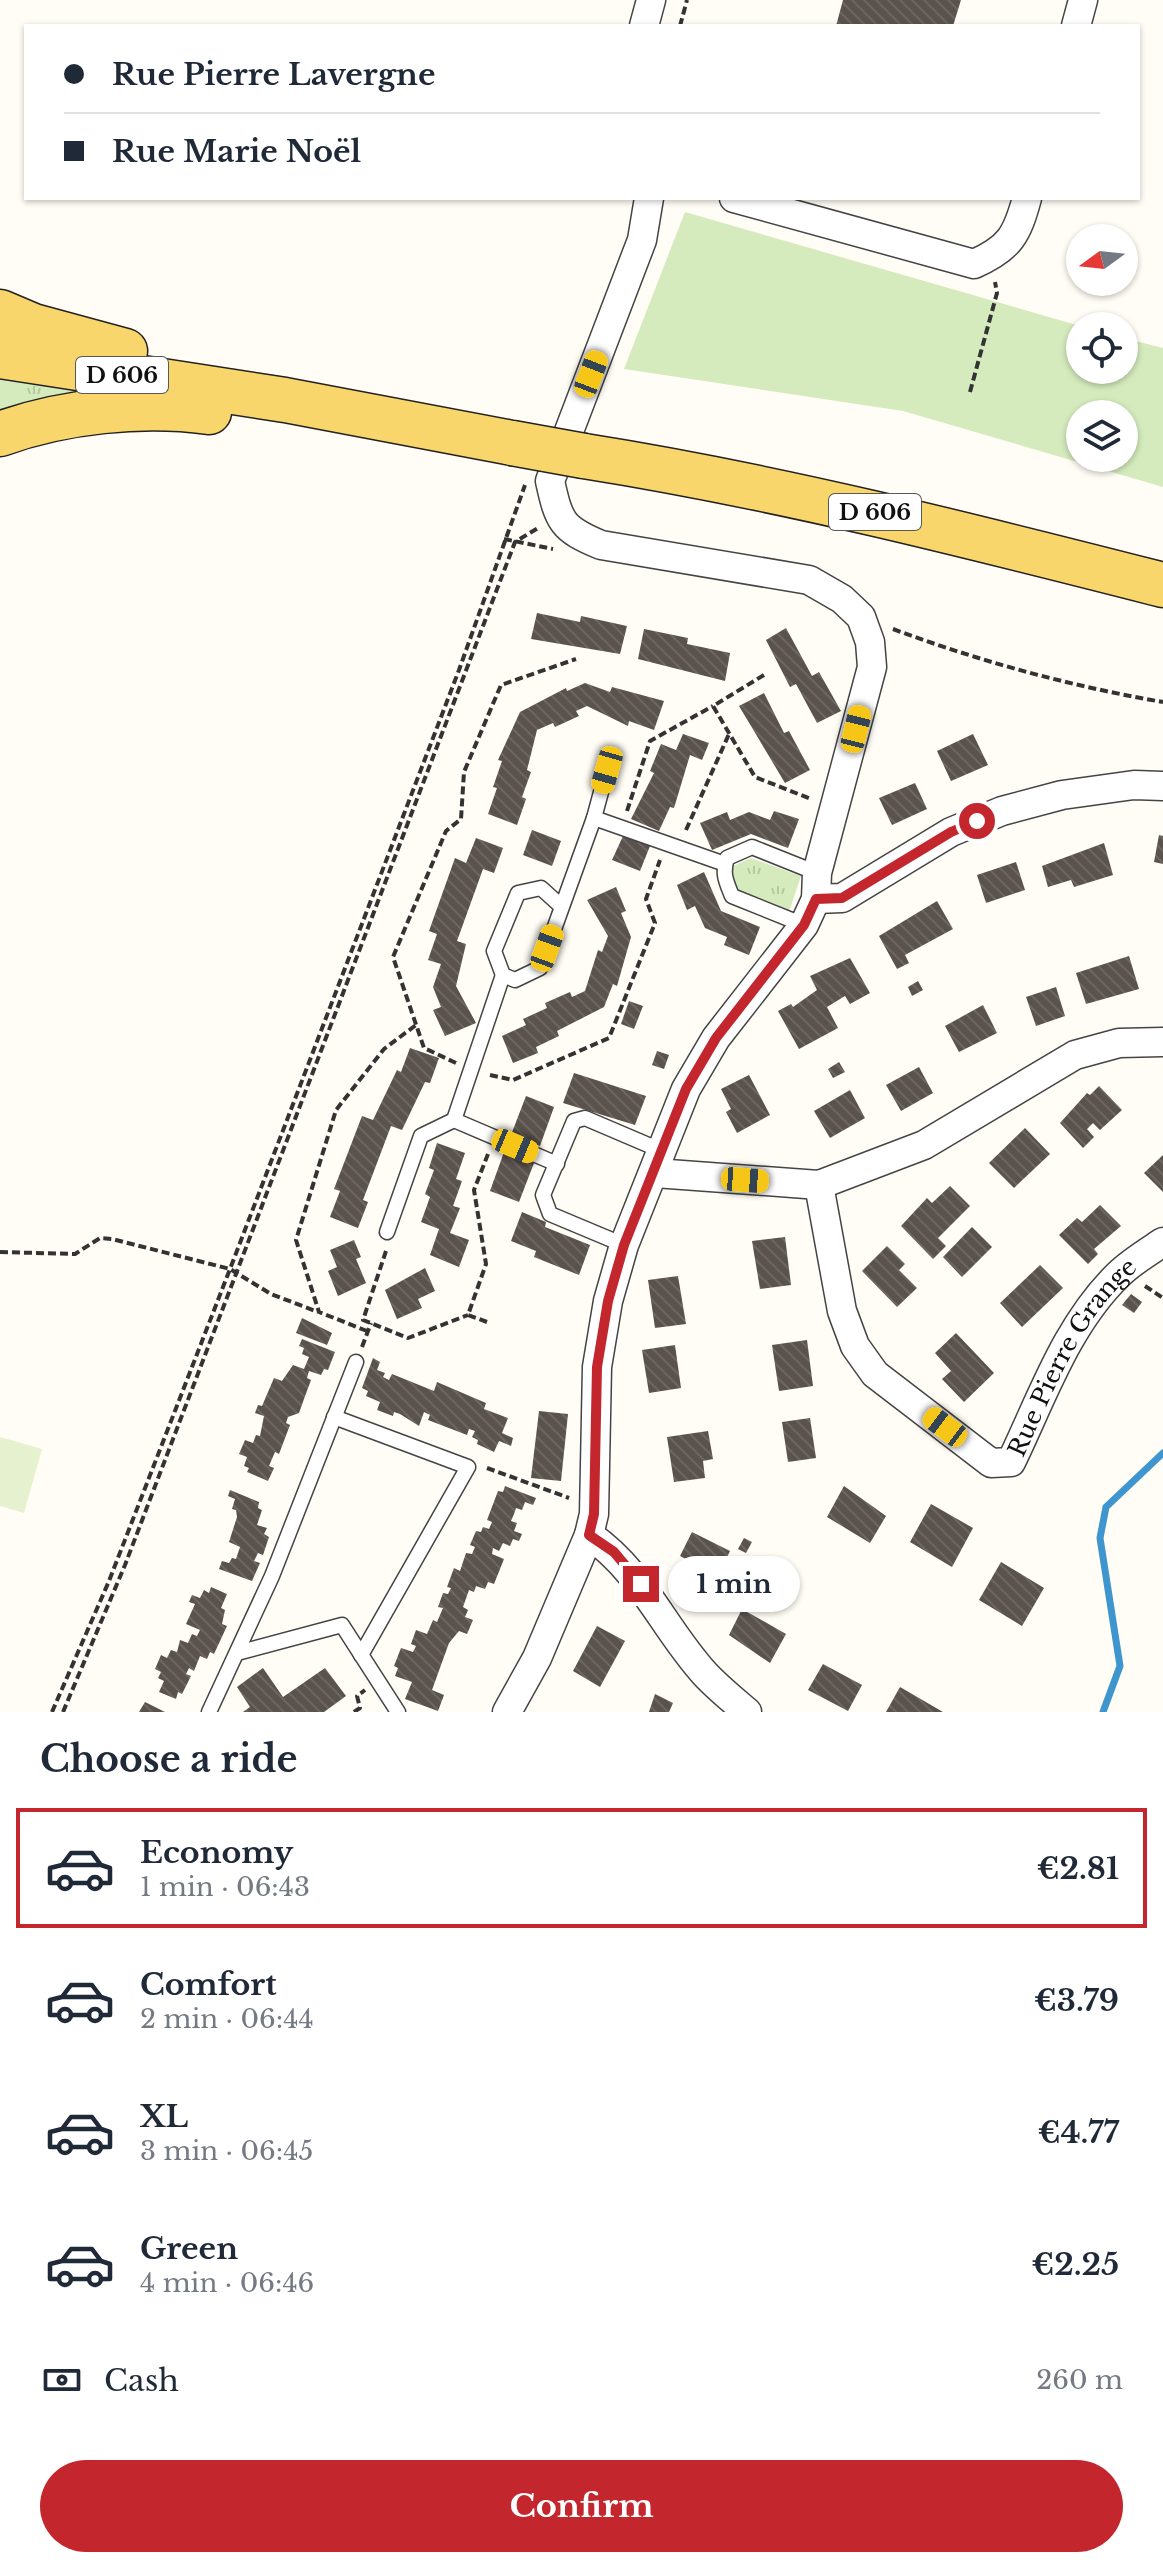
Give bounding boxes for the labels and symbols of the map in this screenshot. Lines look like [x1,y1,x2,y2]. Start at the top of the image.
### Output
north arrow [1066,224,1138,296]
car [571,347,611,401]
road number: D 606 [76,357,168,393]
road number: D 606 [829,494,921,530]
car [839,703,873,755]
car [589,744,625,796]
route start [959,803,995,839]
car [528,921,566,975]
car [488,1126,542,1166]
car [720,1166,770,1194]
street label: Rue Pierre Grange [1001,1251,1142,1461]
car [919,1403,971,1451]
callout: 1 min [669,1556,801,1612]
route end [623,1566,659,1602]

